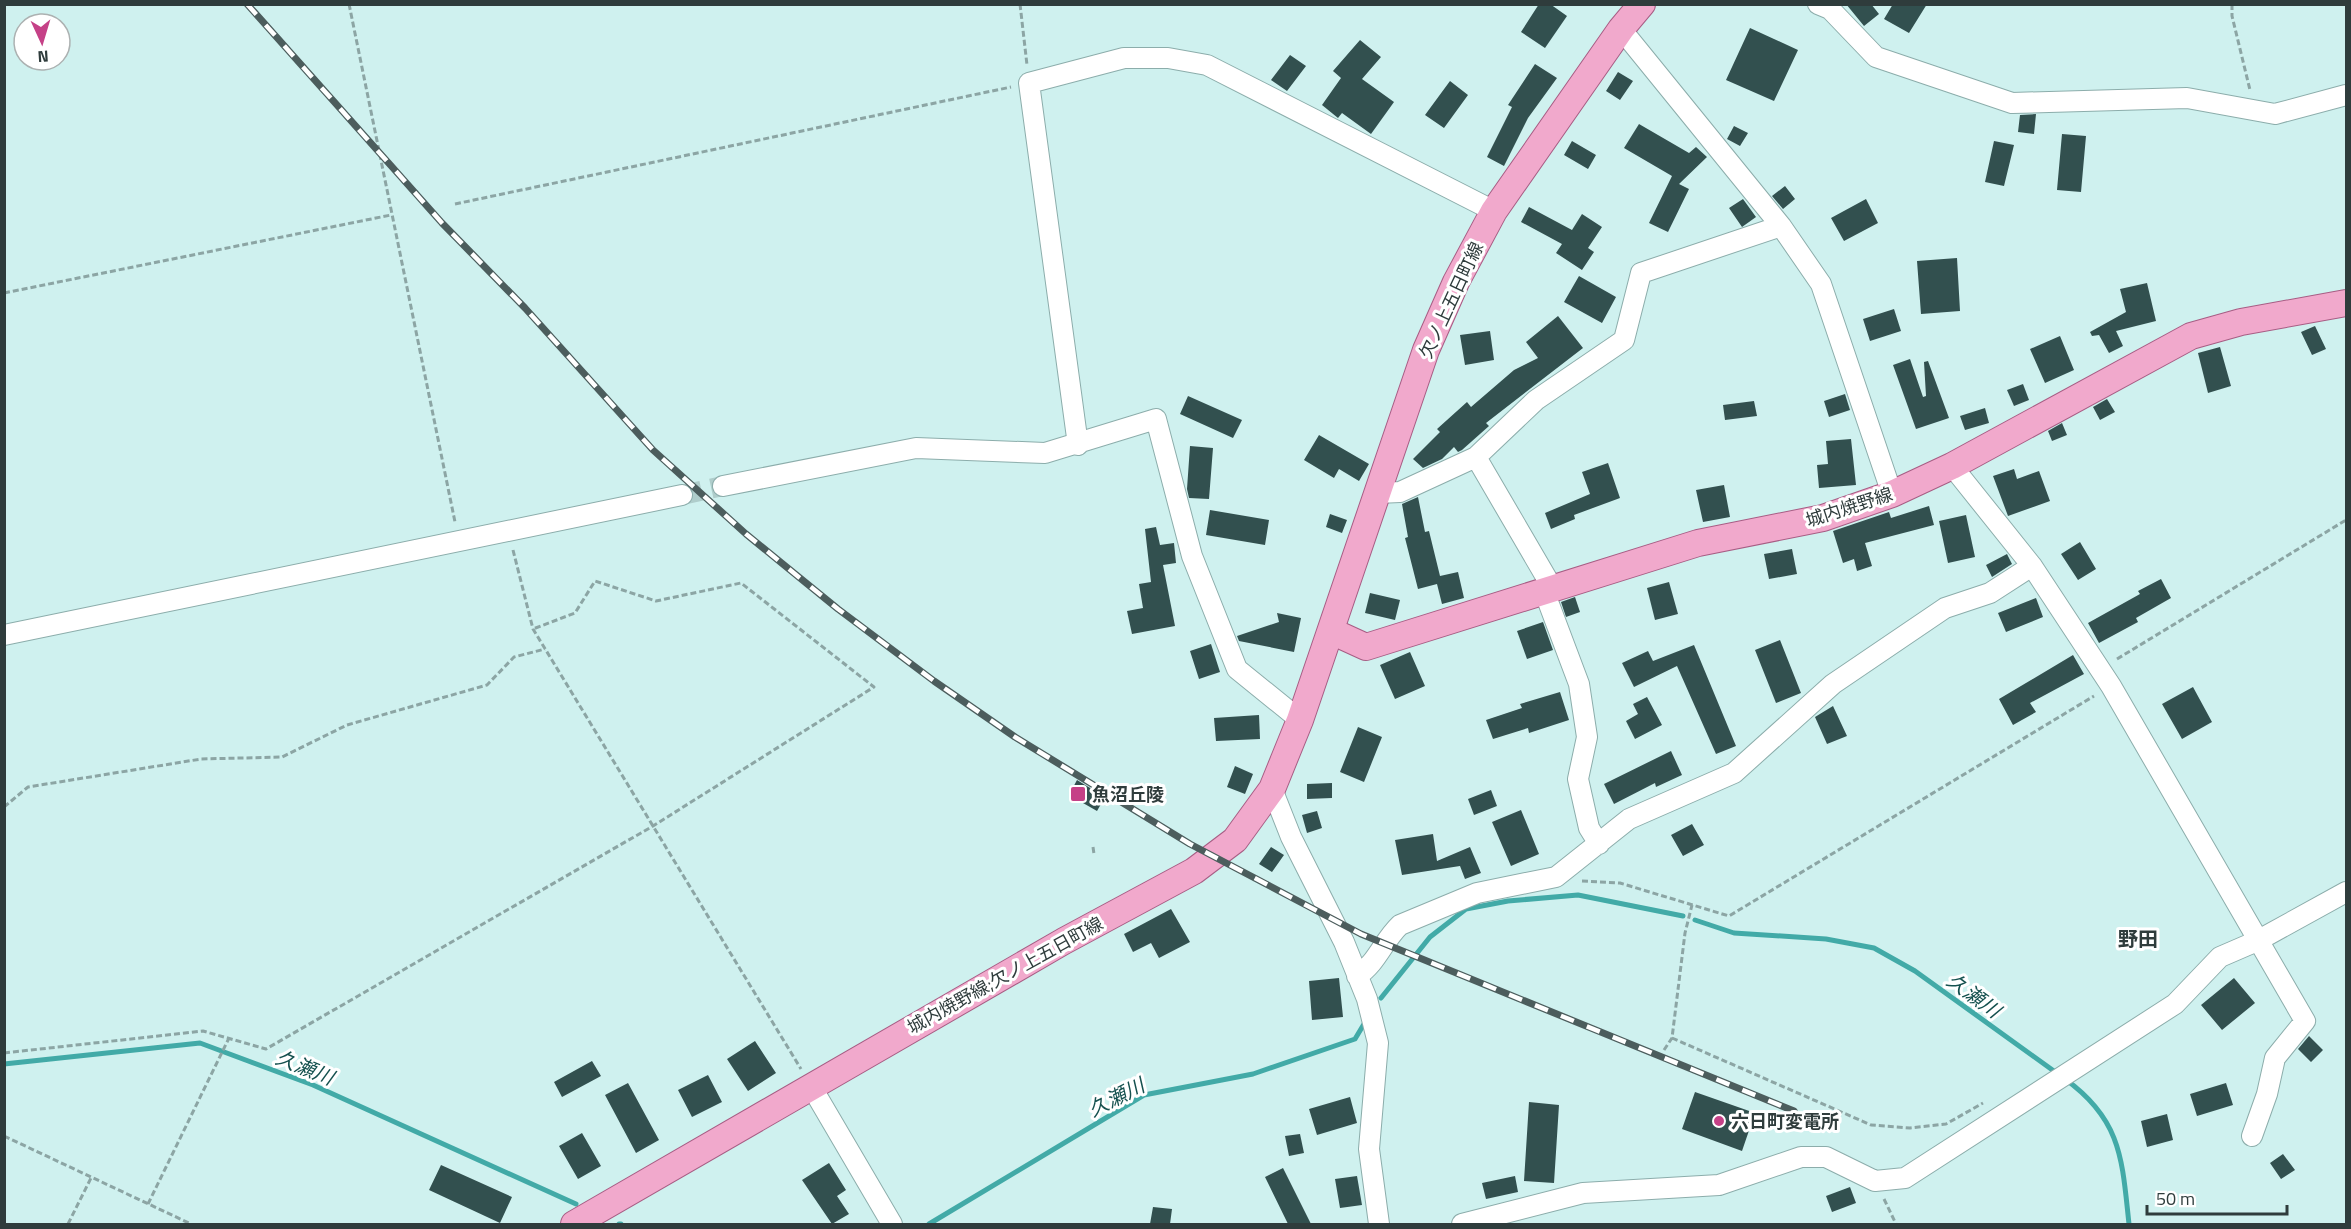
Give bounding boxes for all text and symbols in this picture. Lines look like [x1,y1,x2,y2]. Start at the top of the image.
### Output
north arrow [12,12,72,72]
text: N [37,45,49,69]
street label: 欠ノ上五日町線 [1412,237,1490,363]
street label: 城内焼野線 [1802,480,1896,534]
place label: 魚沼丘陵 [1092,781,1164,808]
marker: 魚沼丘陵 [1069,785,1087,803]
street label: 城内焼野線;欠ノ上五日町線 [902,910,1108,1040]
district label: 野田 [2118,923,2158,954]
water label: 久瀬川 [1941,965,2009,1026]
water label: 久瀬川 [271,1041,340,1093]
water label: 久瀬川 [1082,1069,1152,1124]
place label: 六日町変電所 [1731,1108,1839,1135]
marker: 六日町変電所 [1712,1114,1726,1128]
scale bar [2147,1178,2286,1216]
text: 50 m [2156,1185,2195,1212]

